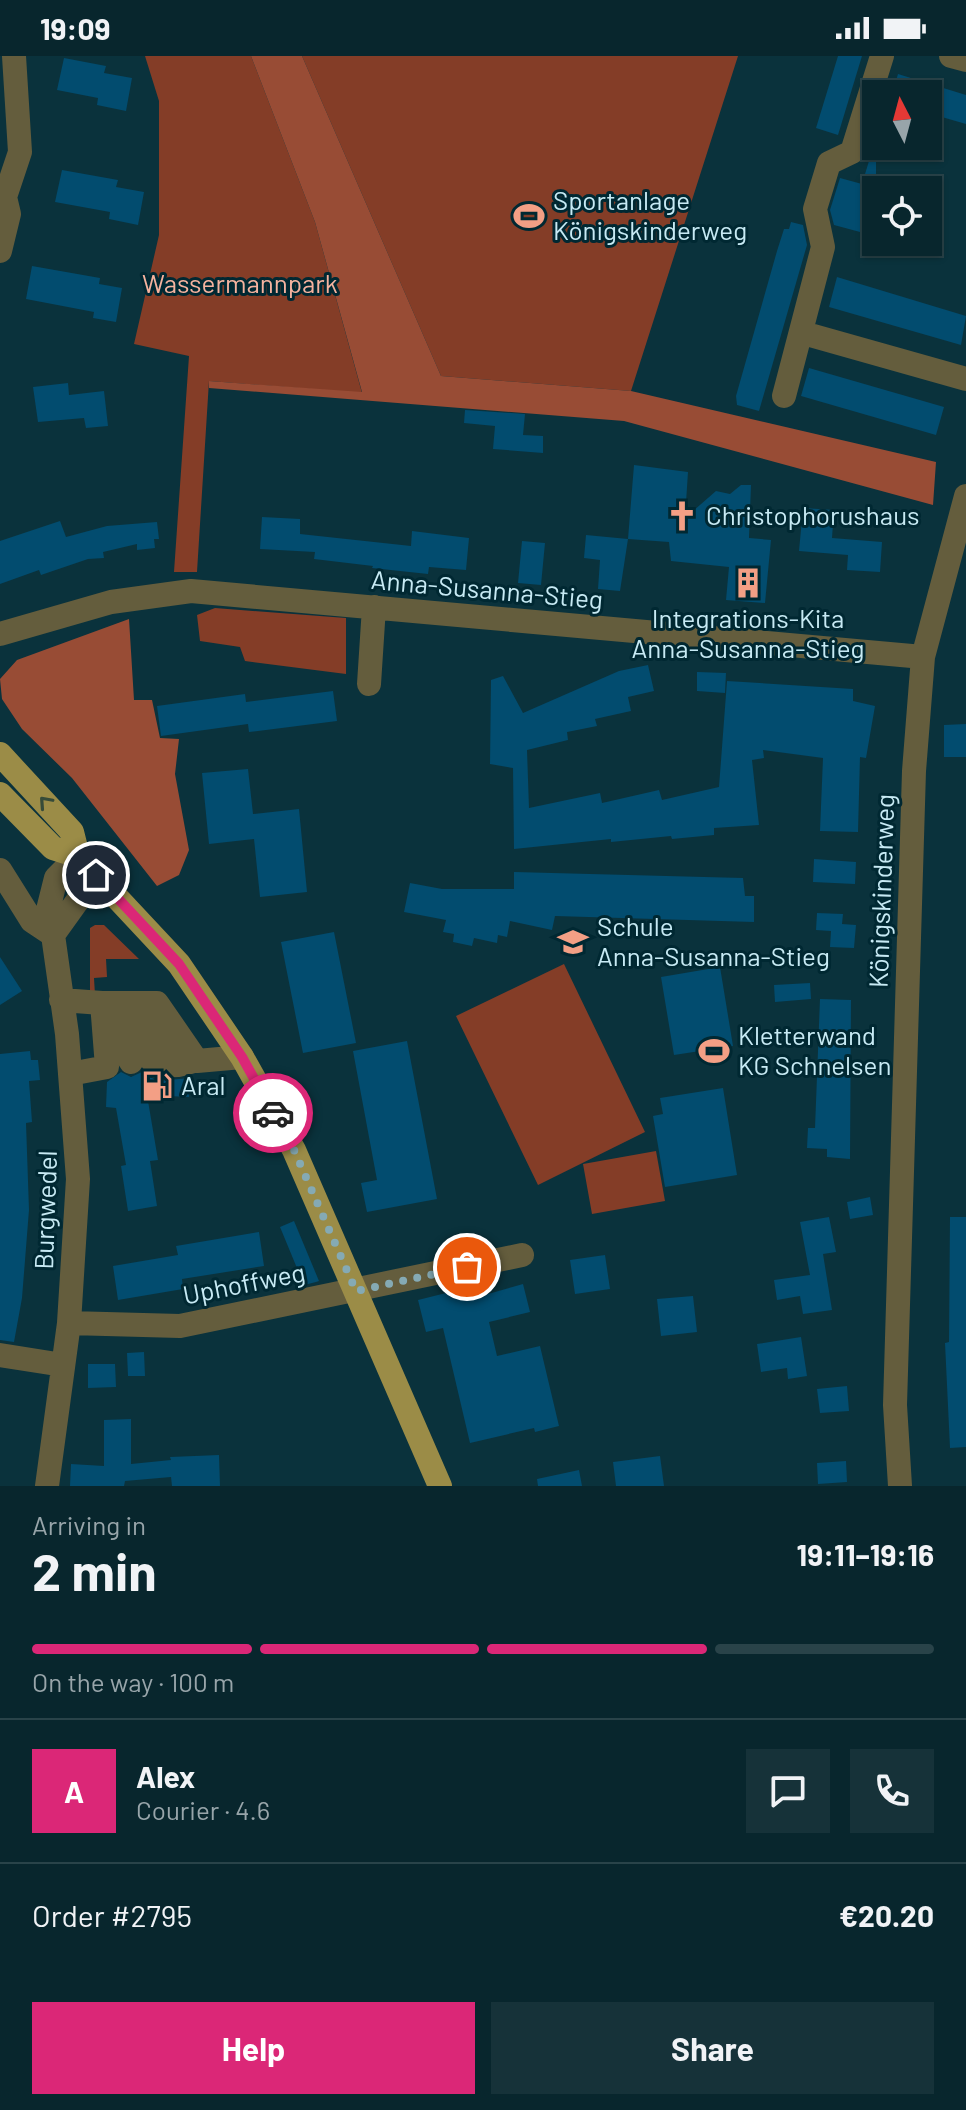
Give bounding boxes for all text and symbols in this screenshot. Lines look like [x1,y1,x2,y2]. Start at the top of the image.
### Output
text: 19:09 [40,10,111,46]
north arrow [862,80,942,160]
map controls [862,80,942,256]
button: locate [862,176,942,256]
place label: Sportanlage Königskinderweg [553,184,747,245]
sports icon: Sportanlage Königskinderweg [512,199,546,233]
park label: Wassermannpark [142,267,338,298]
church icon: Christophorushaus [665,499,699,533]
place label: Christophorushaus [706,499,920,530]
street label: Anna-Susanna-Stieg [370,563,604,614]
building icon: Integrations-Kita Anna-Susanna-Stieg [731,566,765,600]
place label: Integrations-Kita Anna-Susanna-Stieg [632,602,864,663]
street label: Königskinderweg [862,793,899,988]
one-way arrow [39,797,54,811]
pin [62,841,130,909]
icon: home [74,853,118,897]
place label: Schule Anna-Susanna-Stieg [597,910,830,971]
school or university icon: Schule Anna-Susanna-Stieg [556,925,590,959]
place label: Kletterwand KG Schnelsen [738,1019,891,1080]
sports icon: Kletterwand KG Schnelsen [697,1034,731,1068]
fuel station icon: Aral [140,1069,174,1103]
place label: Aral [181,1069,225,1100]
courier [233,1073,313,1153]
icon: car [251,1091,295,1135]
street label: Burgwedel [27,1150,62,1270]
pin [433,1233,501,1301]
icon: bag [445,1245,489,1289]
street label: Uphoffweg [180,1256,307,1310]
text: Arriving in [32,1509,146,1540]
text: 19:11–19:16 [797,1536,934,1572]
text: 2 min [32,1539,157,1601]
text: On the way · 100 m [32,1666,234,1697]
button: chat [746,1749,830,1833]
button: phone [850,1749,934,1833]
text: Alex [136,1758,195,1794]
text: A [64,1773,84,1809]
text: Courier · 4.6 [136,1794,270,1825]
text: Order #2795 [32,1897,192,1933]
text: €20.20 [839,1897,934,1933]
button: Help [32,2002,475,2094]
button: Share [491,2002,934,2094]

